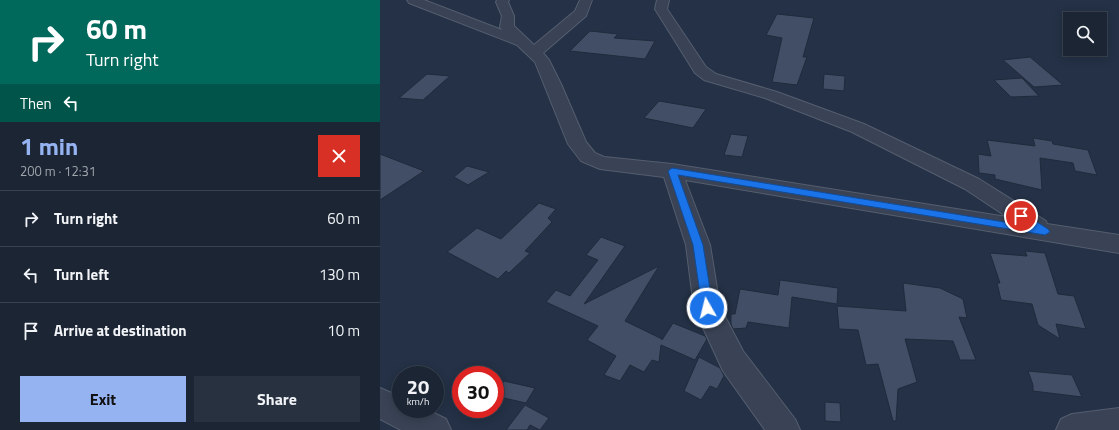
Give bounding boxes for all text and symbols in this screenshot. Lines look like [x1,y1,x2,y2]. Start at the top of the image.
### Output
text: 60 m [86,7,147,50]
map controls [1063,12,1107,56]
button: search [1063,12,1107,56]
icon: right [20,16,72,68]
text: Turn right [86,46,159,73]
text: Then [20,92,52,115]
icon: left [60,92,82,114]
text: 1 min [20,128,78,164]
button: close [318,135,360,177]
text: 200 m · 12:31 [20,161,96,181]
pin [1004,199,1038,233]
icon: arrive [1010,205,1032,227]
text: Turn right [54,207,118,230]
text: 60 m [327,207,360,230]
icon: right [20,208,42,230]
text: Turn left [54,263,109,286]
text: 130 m [319,263,360,286]
icon: left [20,264,42,286]
position arrow [686,287,728,329]
text: Arrive at destination [54,319,187,342]
text: 10 m [327,319,360,342]
icon: arrive [20,320,42,342]
speed limit sign: 30 [452,366,504,418]
text: 20 [407,371,429,402]
button: Exit [20,376,186,422]
button: Share [194,376,360,422]
text: km/h [407,394,429,409]

